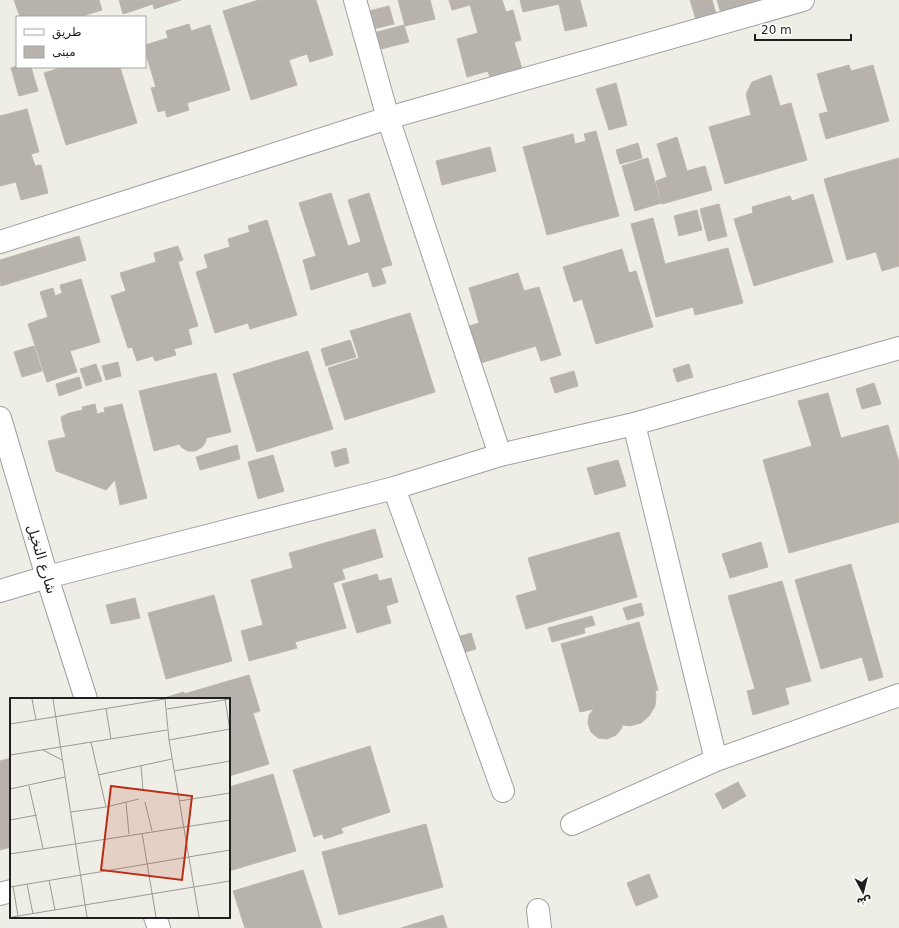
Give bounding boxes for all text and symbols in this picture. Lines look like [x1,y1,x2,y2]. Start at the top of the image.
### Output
legend [16,16,146,68]
scale bar [755,16,851,42]
text: 20 m [761,23,792,37]
text: طريق [52,25,82,40]
text: مبنى [52,45,76,59]
street label: شارع النخيل [23,522,60,596]
inset map [10,698,230,918]
north arrow [843,872,883,912]
text: ش [856,894,872,909]

